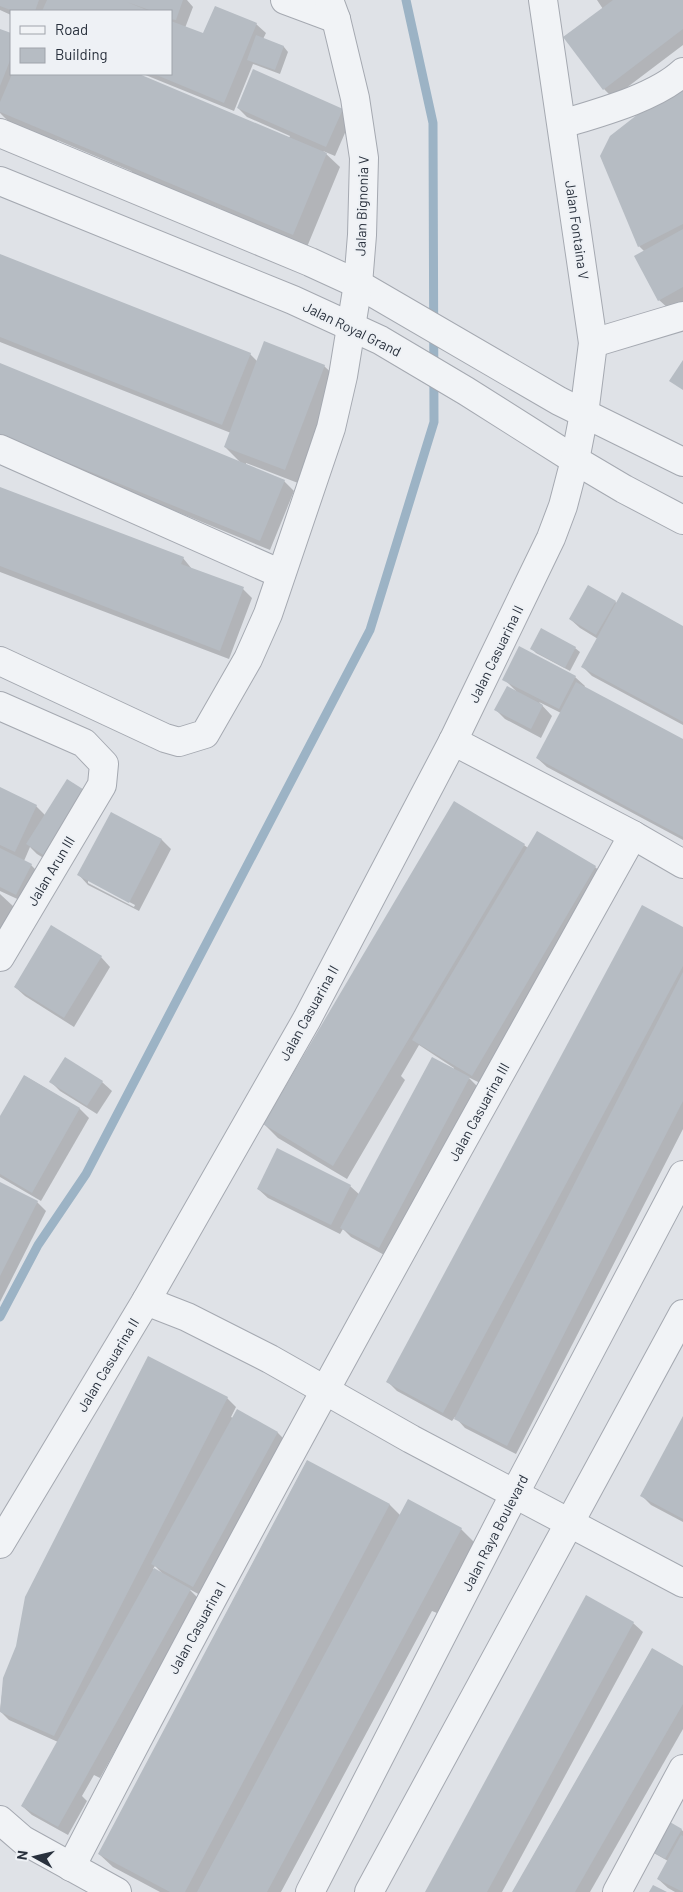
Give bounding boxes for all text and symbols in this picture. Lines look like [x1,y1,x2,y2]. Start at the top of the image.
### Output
legend [10,10,172,75]
text: Road [55,20,88,38]
text: Building [55,45,108,63]
street label: Jalan Bignonia V [351,156,372,256]
street label: Jalan Fontaina V [562,179,593,281]
street label: Jalan Royal Grand [300,297,404,360]
street label: Jalan Casuarina II [465,602,526,705]
street label: Jalan Arun III [23,833,78,909]
street label: Jalan Casuarina II [275,962,342,1063]
street label: Jalan Casuarina III [444,1060,513,1164]
street label: Jalan Casuarina II [73,1315,142,1415]
street label: Jalan Raya Boulevard [458,1472,531,1594]
street label: Jalan Casuarina I [164,1579,229,1677]
north arrow [10,1832,60,1882]
text: N [13,1849,31,1861]

